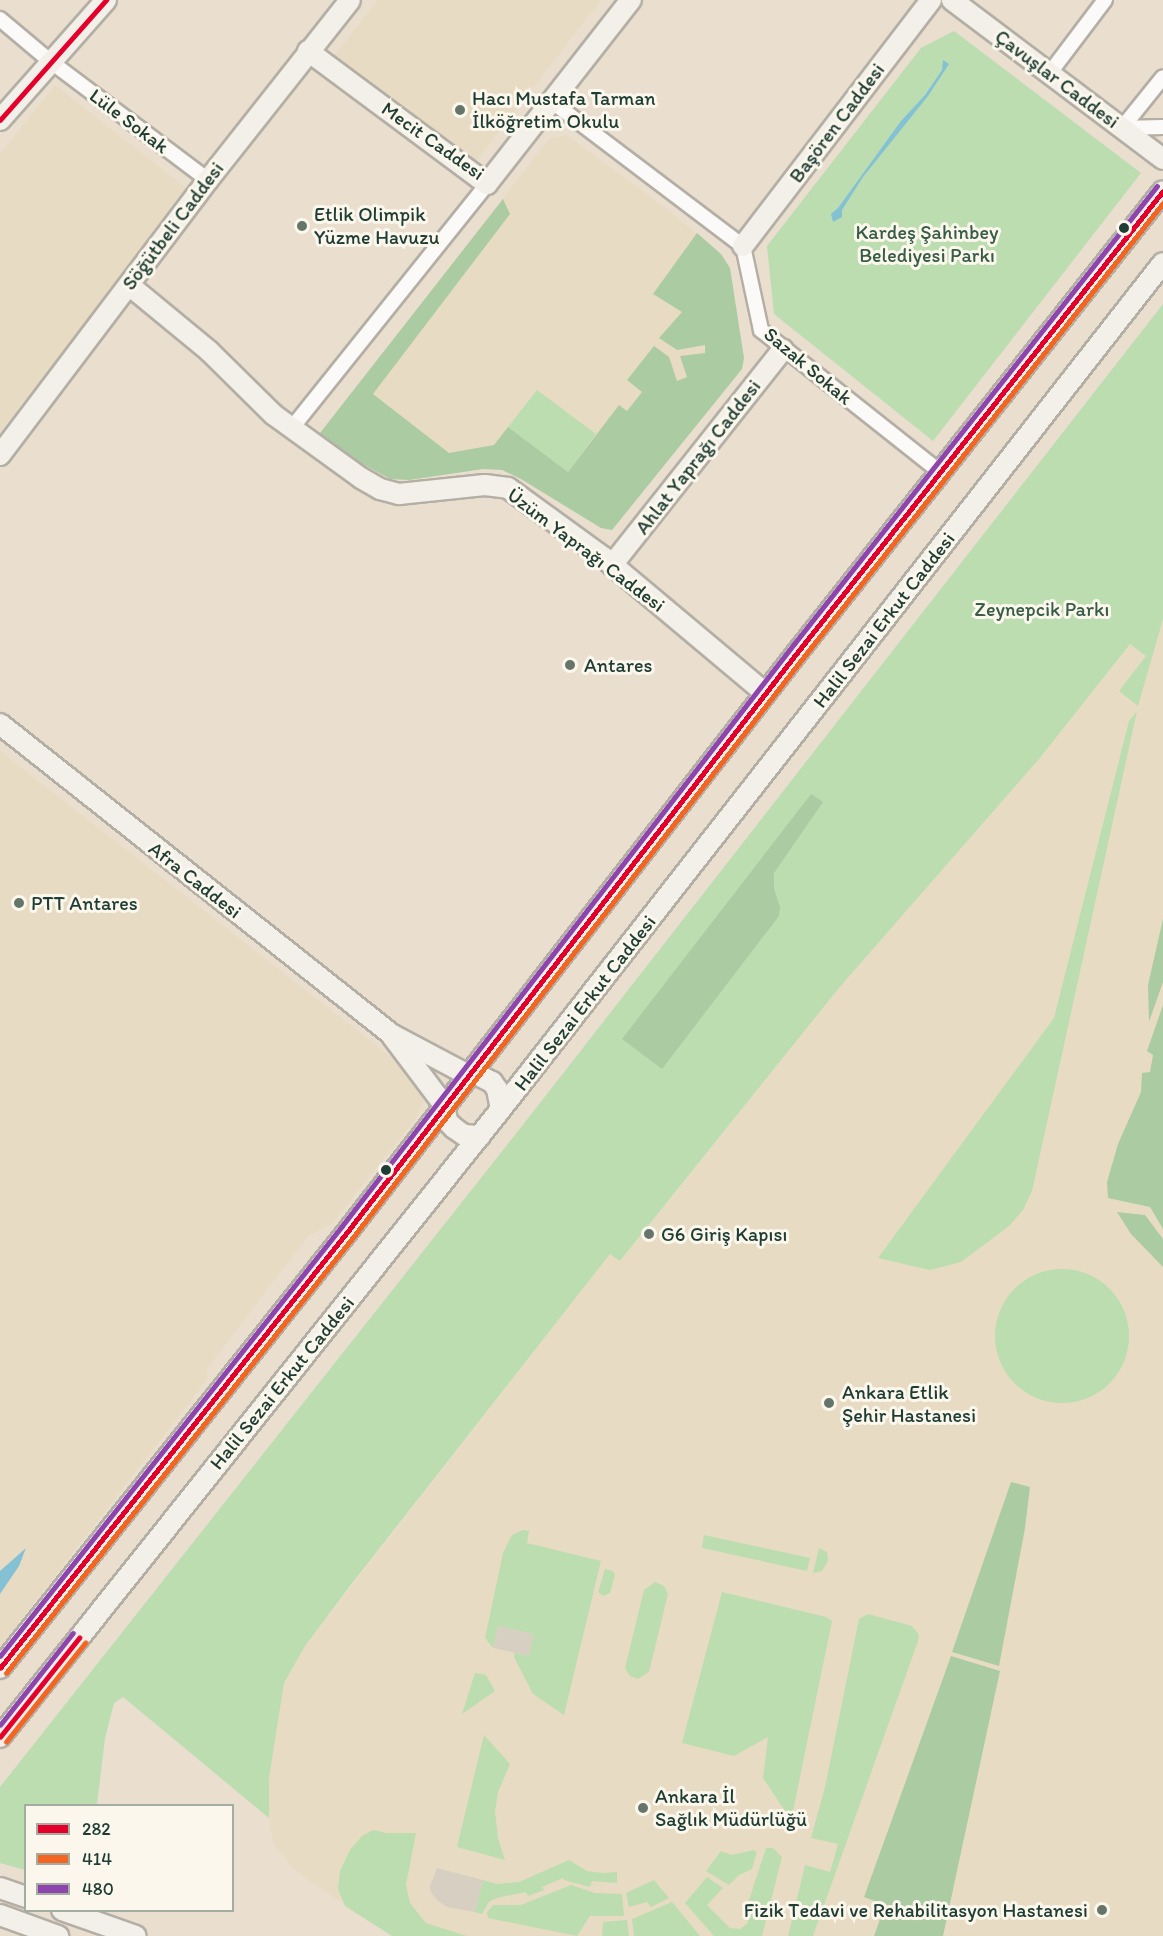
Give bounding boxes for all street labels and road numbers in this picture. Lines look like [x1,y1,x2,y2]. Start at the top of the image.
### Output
street label: Çavuşlar Caddesi [990,24,1124,134]
street label: Başören Caddesi [784,58,890,188]
street label: Lüle Sokak [85,84,173,158]
street label: Mecit Caddesi [377,97,489,185]
street label: Söğütbeli Caddesi [117,157,229,295]
street label: Sazak Sokak [759,322,857,410]
street label: Ahlat Yaprağı Caddesi [631,375,765,539]
street label: Üzüm Yaprağı Caddesi [503,483,669,617]
street label: Halil Sezai Erkut Caddesi [808,528,960,712]
street label: Afra Caddesi [144,836,246,924]
street label: Halil Sezai Erkut Caddesi [509,911,661,1095]
street label: Halil Sezai Erkut Caddesi [205,1292,359,1474]

